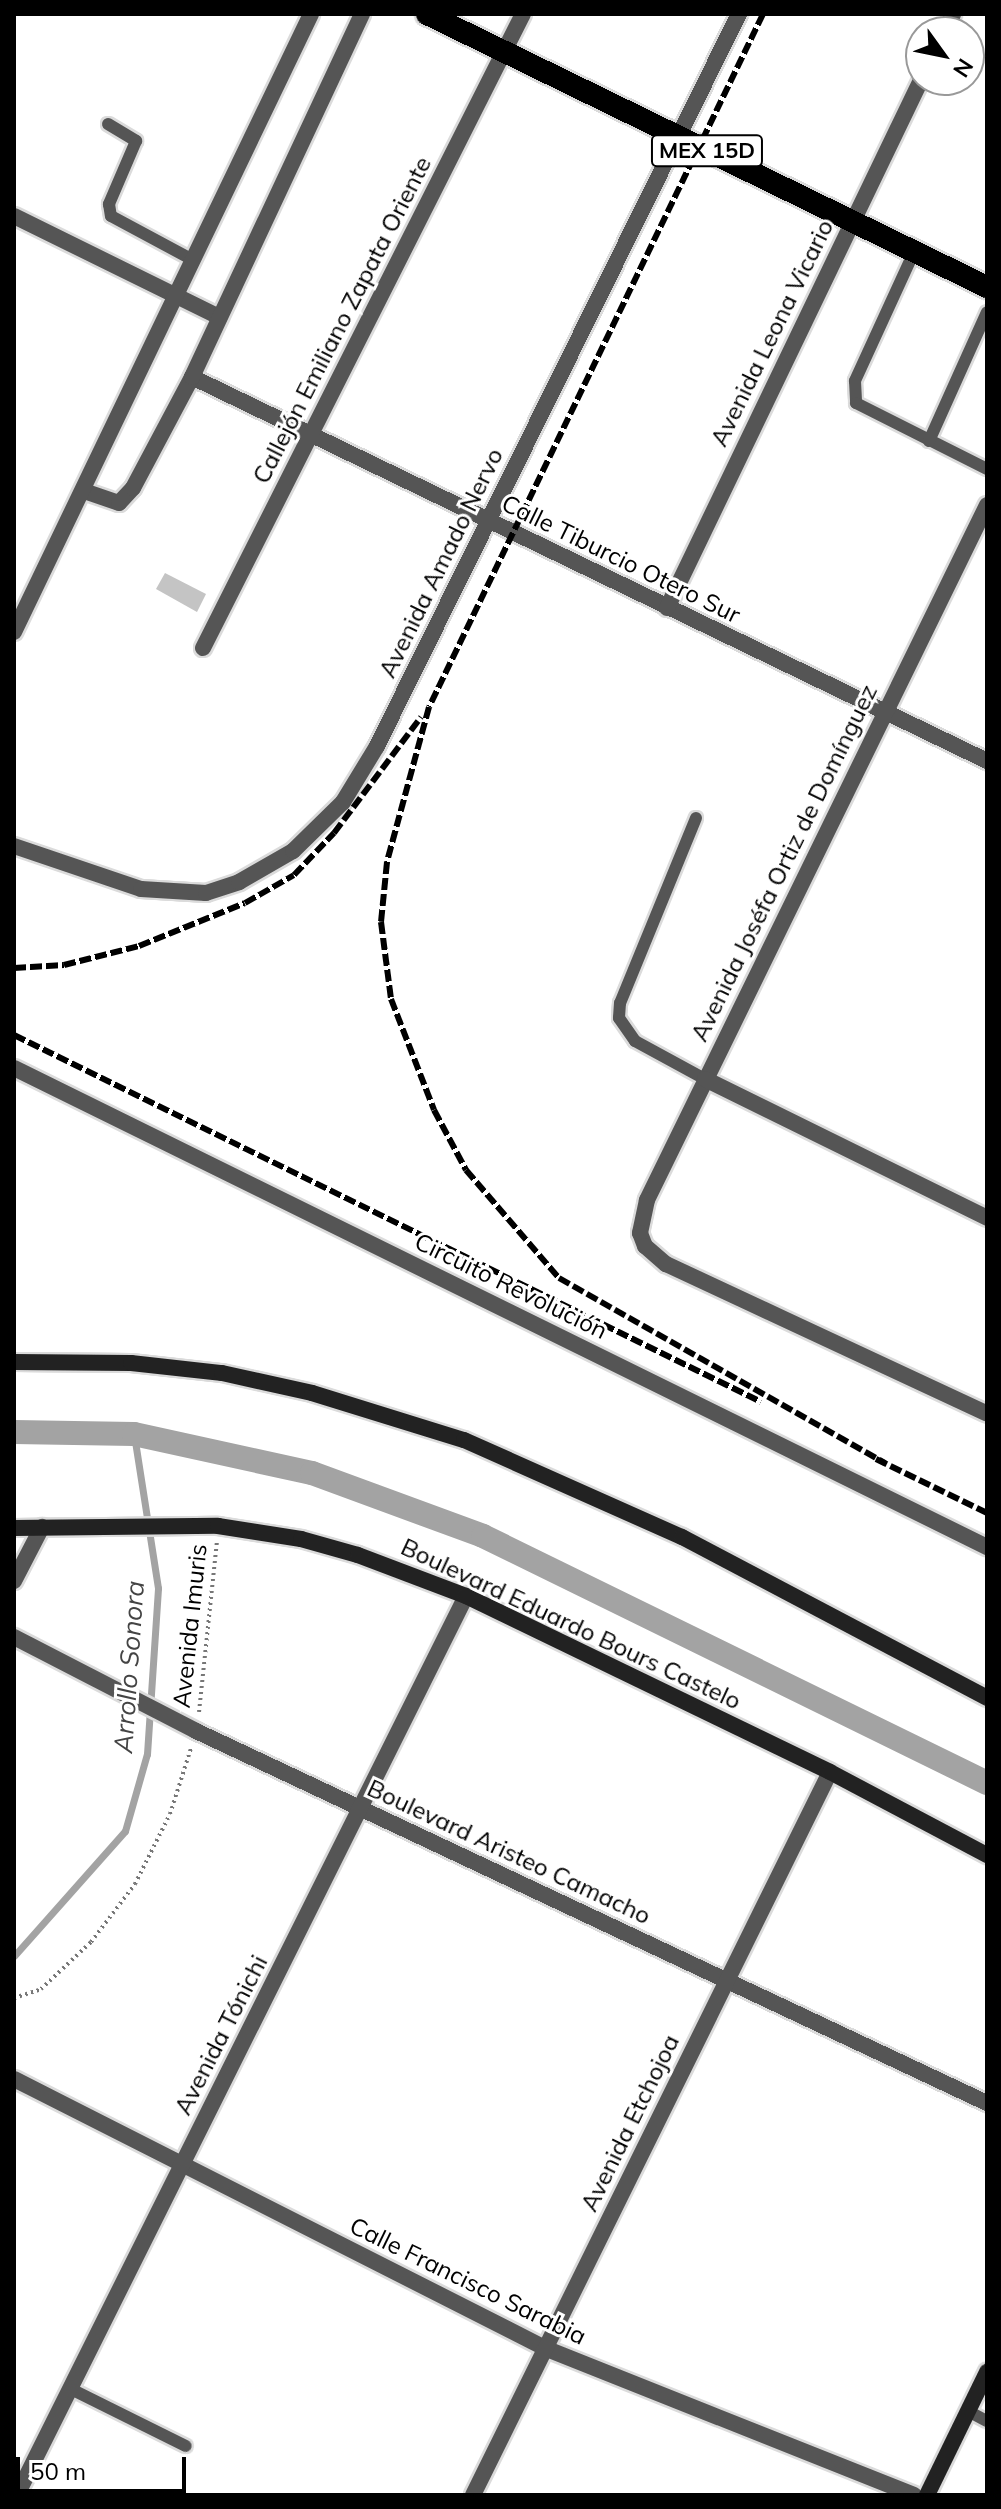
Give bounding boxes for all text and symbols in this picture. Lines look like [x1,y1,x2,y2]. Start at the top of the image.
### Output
north arrow [905,16,985,96]
text: N [947,53,980,83]
road number: MEX 15D [649,133,765,169]
street label: Callejón Emiliano Zapata Oriente [247,152,437,488]
street label: Avenida Leona Vicario [705,215,839,451]
street label: Avenida Amado Nervo [373,444,509,682]
street label: Calle Tiburcio Otero Sur [497,489,745,629]
street label: Avenida Joséfa Ortiz de Domínguez [685,680,883,1046]
street label: Circuito Revolución [410,1227,612,1345]
street label: Boulevard Eduardo Bours Castelo [396,1532,746,1716]
street label: Avenida Imuris [167,1542,213,1710]
water label: Arrollo Sonora [107,1580,151,1754]
street label: Boulevard Aristeo Camacho [363,1774,655,1930]
street label: Avenida Tónichi [168,1950,274,2120]
street label: Avenida Etchojoa [575,2030,685,2216]
street label: Calle Francisco Sarabia [345,2211,591,2351]
scale bar [20,2441,190,2491]
text: 50 m [30,2456,86,2486]

